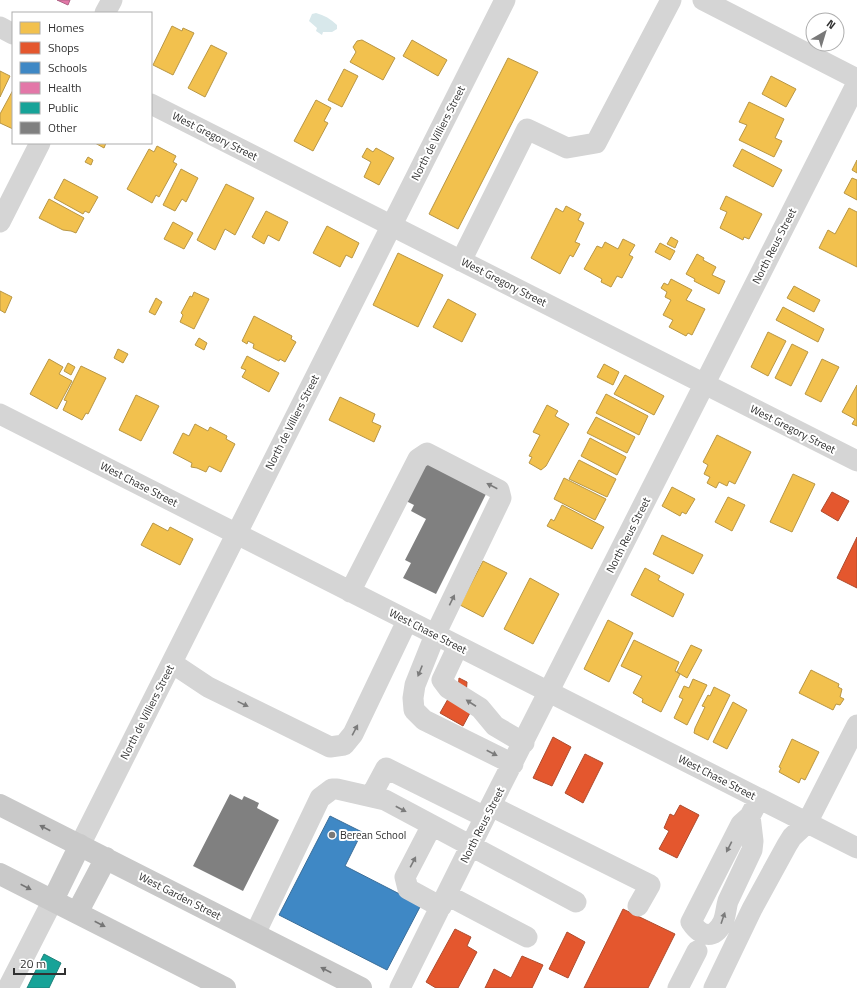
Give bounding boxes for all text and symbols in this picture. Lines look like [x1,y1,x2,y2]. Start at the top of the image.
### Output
legend [12,12,152,144]
north arrow [805,12,845,52]
text: N [823,15,839,33]
text: Homes [48,18,84,37]
text: Shops [48,38,80,57]
text: Schools [48,58,88,77]
text: Health [48,78,82,97]
street label: North de Villiers Street [407,83,469,183]
text: Public [48,98,78,117]
street label: West Gregory Street [170,108,261,164]
text: Other [48,118,77,137]
street label: North Reus Street [748,205,800,287]
street label: West Gregory Street [459,254,550,310]
street label: North de Villiers Street [261,372,323,472]
street label: West Gregory Street [748,401,839,457]
street label: West Chase Street [97,458,181,511]
one-way arrow [486,483,497,489]
street label: North Reus Street [602,494,654,576]
one-way arrow [449,594,455,605]
street label: West Chase Street [386,605,470,658]
street label: North de Villiers Street [116,662,178,762]
one-way arrow [417,665,423,677]
one-way arrow [465,699,477,706]
one-way arrow [238,701,249,707]
one-way arrow [352,724,358,736]
one-way arrow [486,750,498,756]
street label: West Chase Street [675,751,759,804]
street label: North Reus Street [456,784,508,866]
one-way arrow [395,805,407,812]
one-way arrow [40,824,51,831]
place label: Berean School [340,827,406,843]
marker: Berean School [327,830,337,840]
one-way arrow [726,841,732,853]
one-way arrow [409,856,416,868]
street label: West Garden Street [136,868,224,924]
one-way arrow [21,884,32,890]
one-way arrow [720,911,726,923]
one-way arrow [94,921,106,928]
scale bar [14,950,65,976]
text: 20 m [20,954,46,973]
one-way arrow [320,967,332,973]

